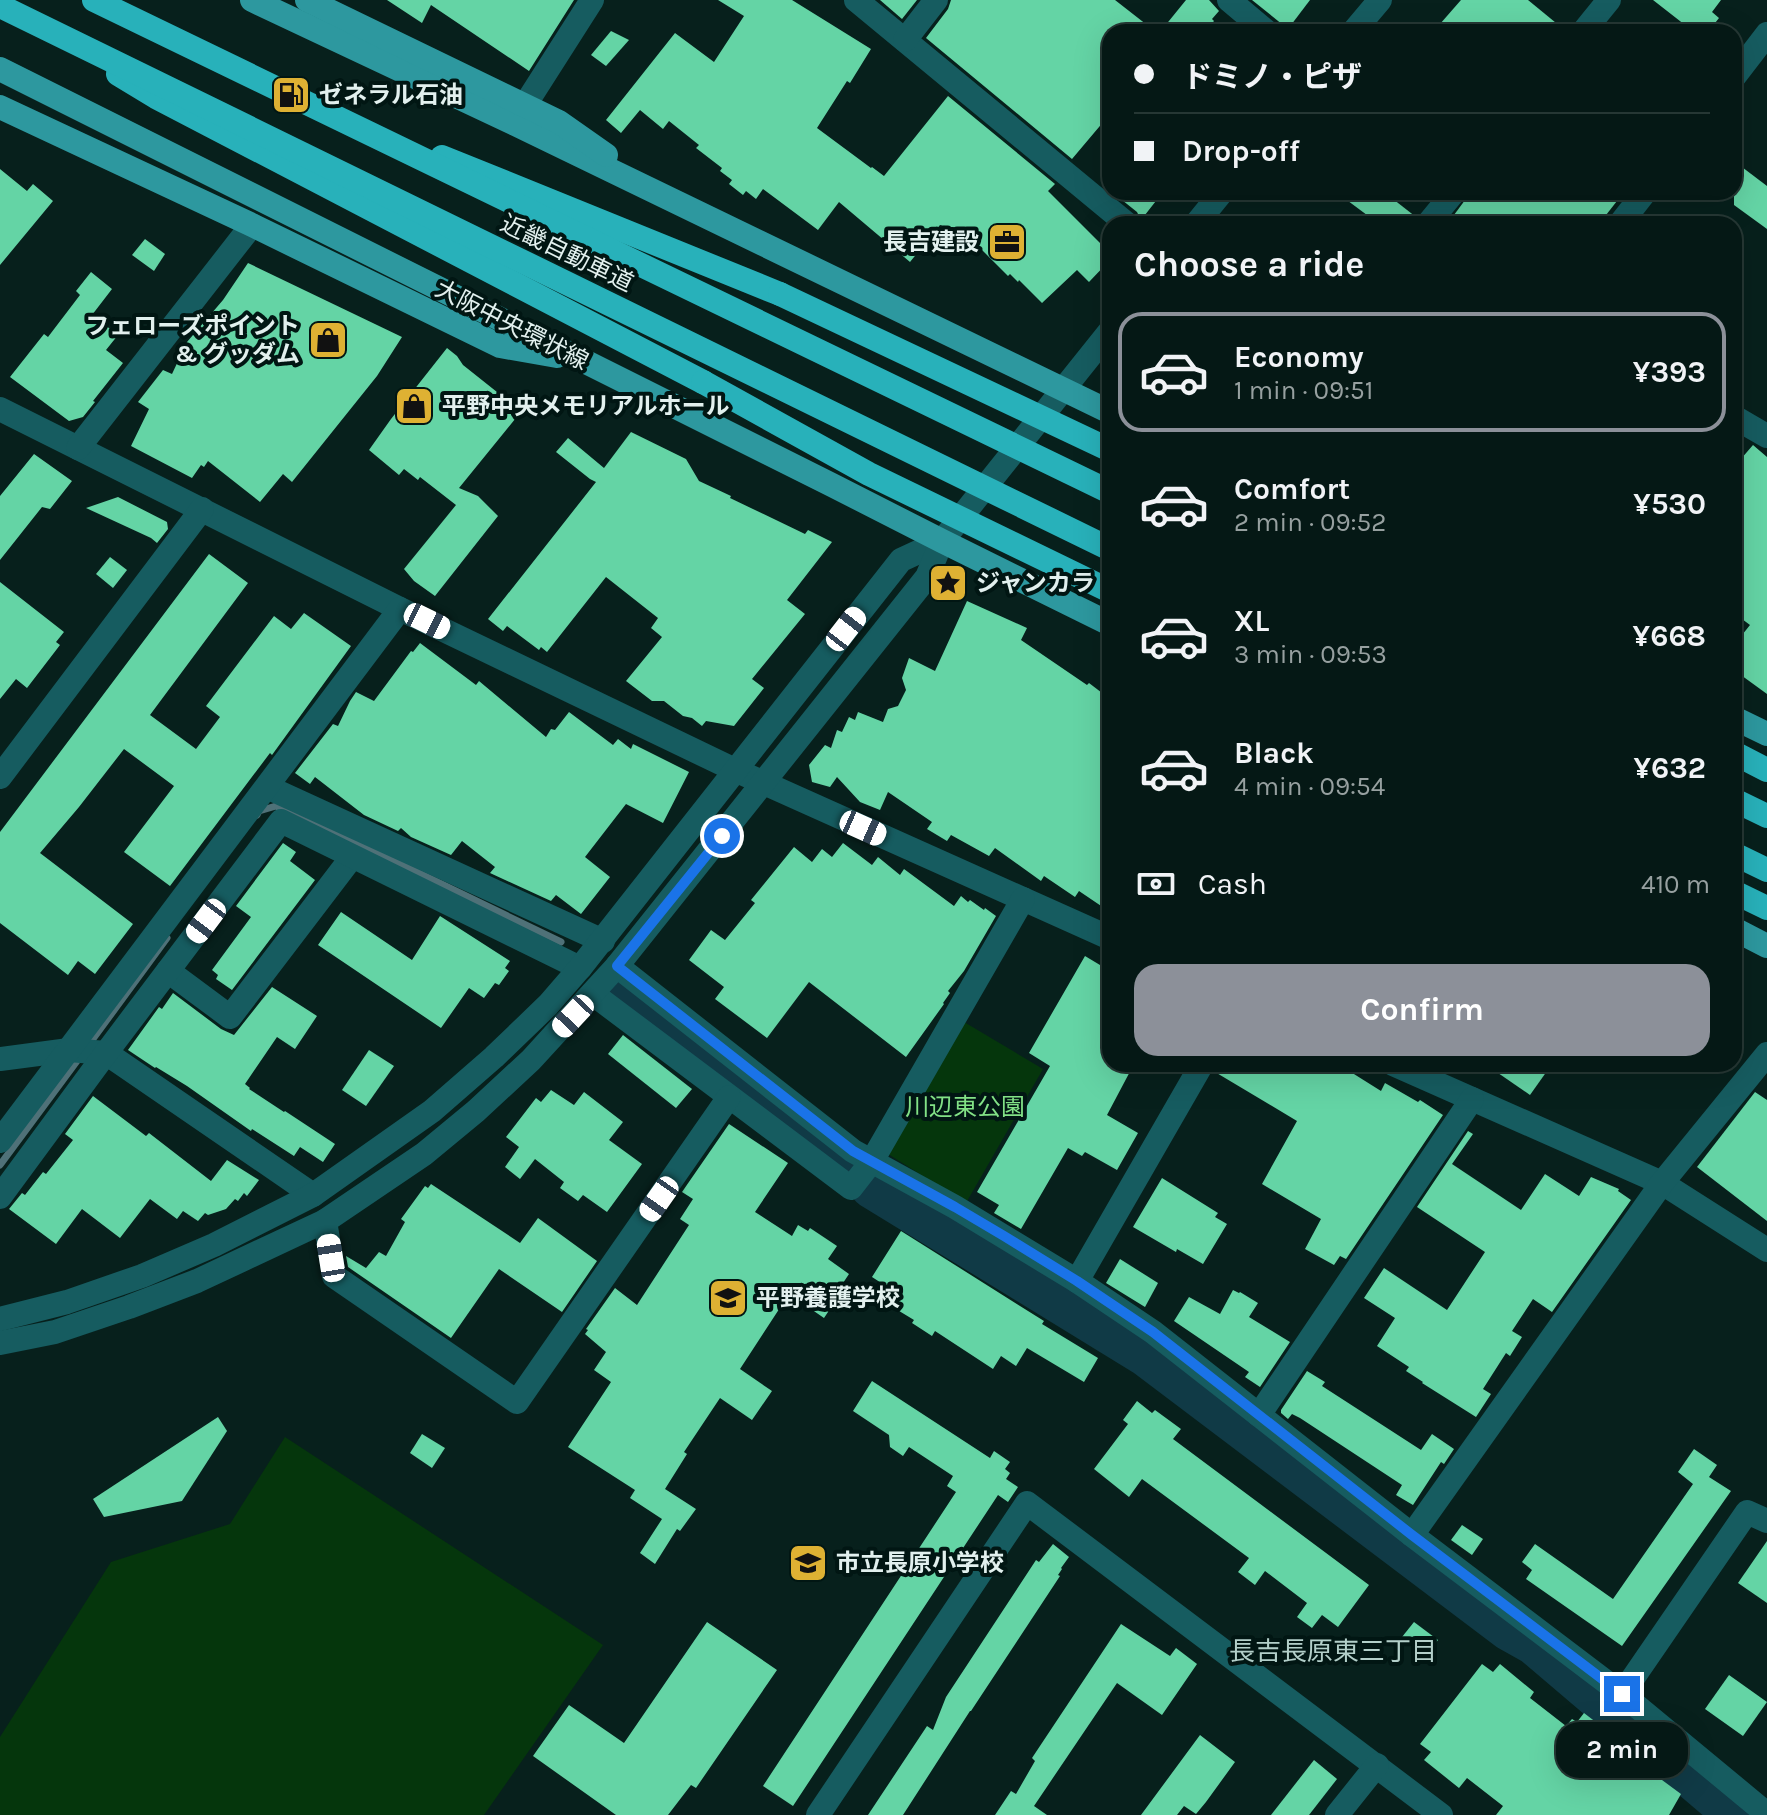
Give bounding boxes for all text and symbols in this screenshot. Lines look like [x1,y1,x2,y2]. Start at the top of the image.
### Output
text: ドミノ・ピザ [1182,59,1362,95]
fuel station icon: ゼネラル石油 [270,74,312,116]
place label: ゼネラル石油 [319,81,463,109]
text: Drop-off [1182,133,1300,169]
street label: 近畿自動車道 [496,209,638,297]
office icon: 長吉建設 [986,221,1028,263]
place label: 長吉建設 [883,228,979,256]
text: Choose a ride [1134,243,1364,285]
street label: 大阪中央環状線 [431,274,593,376]
place label: フェローズポイント & グッダム [85,312,300,368]
shop icon: フェローズポイント & グッダム [307,319,349,361]
icon: car [1138,336,1210,408]
text: Economy [1234,339,1364,375]
text: ¥393 [1633,354,1706,390]
text: 1 min · 09:51 [1234,375,1373,406]
shop icon: 平野中央メモリアルホール [393,385,435,427]
place label: 平野中央メモリアルホール [442,392,730,420]
icon: car [1138,468,1210,540]
text: Comfort [1234,471,1350,507]
text: ¥530 [1633,486,1706,522]
text: 2 min · 09:52 [1234,507,1386,538]
place icon: ジャンカラ [927,562,969,604]
place label: ジャンカラ [976,569,1095,597]
car [400,600,454,642]
icon: car [1138,600,1210,672]
car [822,603,870,655]
text: XL [1234,603,1269,639]
text: ¥668 [1633,618,1706,654]
text: 3 min · 09:53 [1234,639,1387,670]
icon: car [1138,732,1210,804]
text: Black [1234,735,1314,771]
text: ¥632 [1633,750,1706,786]
text: 4 min · 09:54 [1234,771,1385,802]
car [836,807,890,849]
route start [704,818,740,854]
icon: cash [1134,862,1178,906]
text: Cash [1198,866,1267,902]
text: 410 m [1641,869,1710,900]
car [182,895,230,947]
button: Confirm [1134,964,1710,1056]
car [548,990,598,1042]
park label: 川辺東公園 [905,1093,1025,1121]
car [635,1172,683,1226]
car [315,1232,347,1284]
school or university icon: 平野養護学校 [707,1277,749,1319]
place label: 平野養護学校 [756,1284,900,1312]
school or university icon: 市立長原小学校 [787,1542,829,1584]
place label: 市立長原小学校 [836,1549,1004,1577]
district label: 長吉長原東三丁目 [1229,1636,1437,1667]
route end [1604,1676,1640,1712]
callout: 2 min [1556,1722,1688,1778]
text: 2 min [1586,1734,1658,1765]

